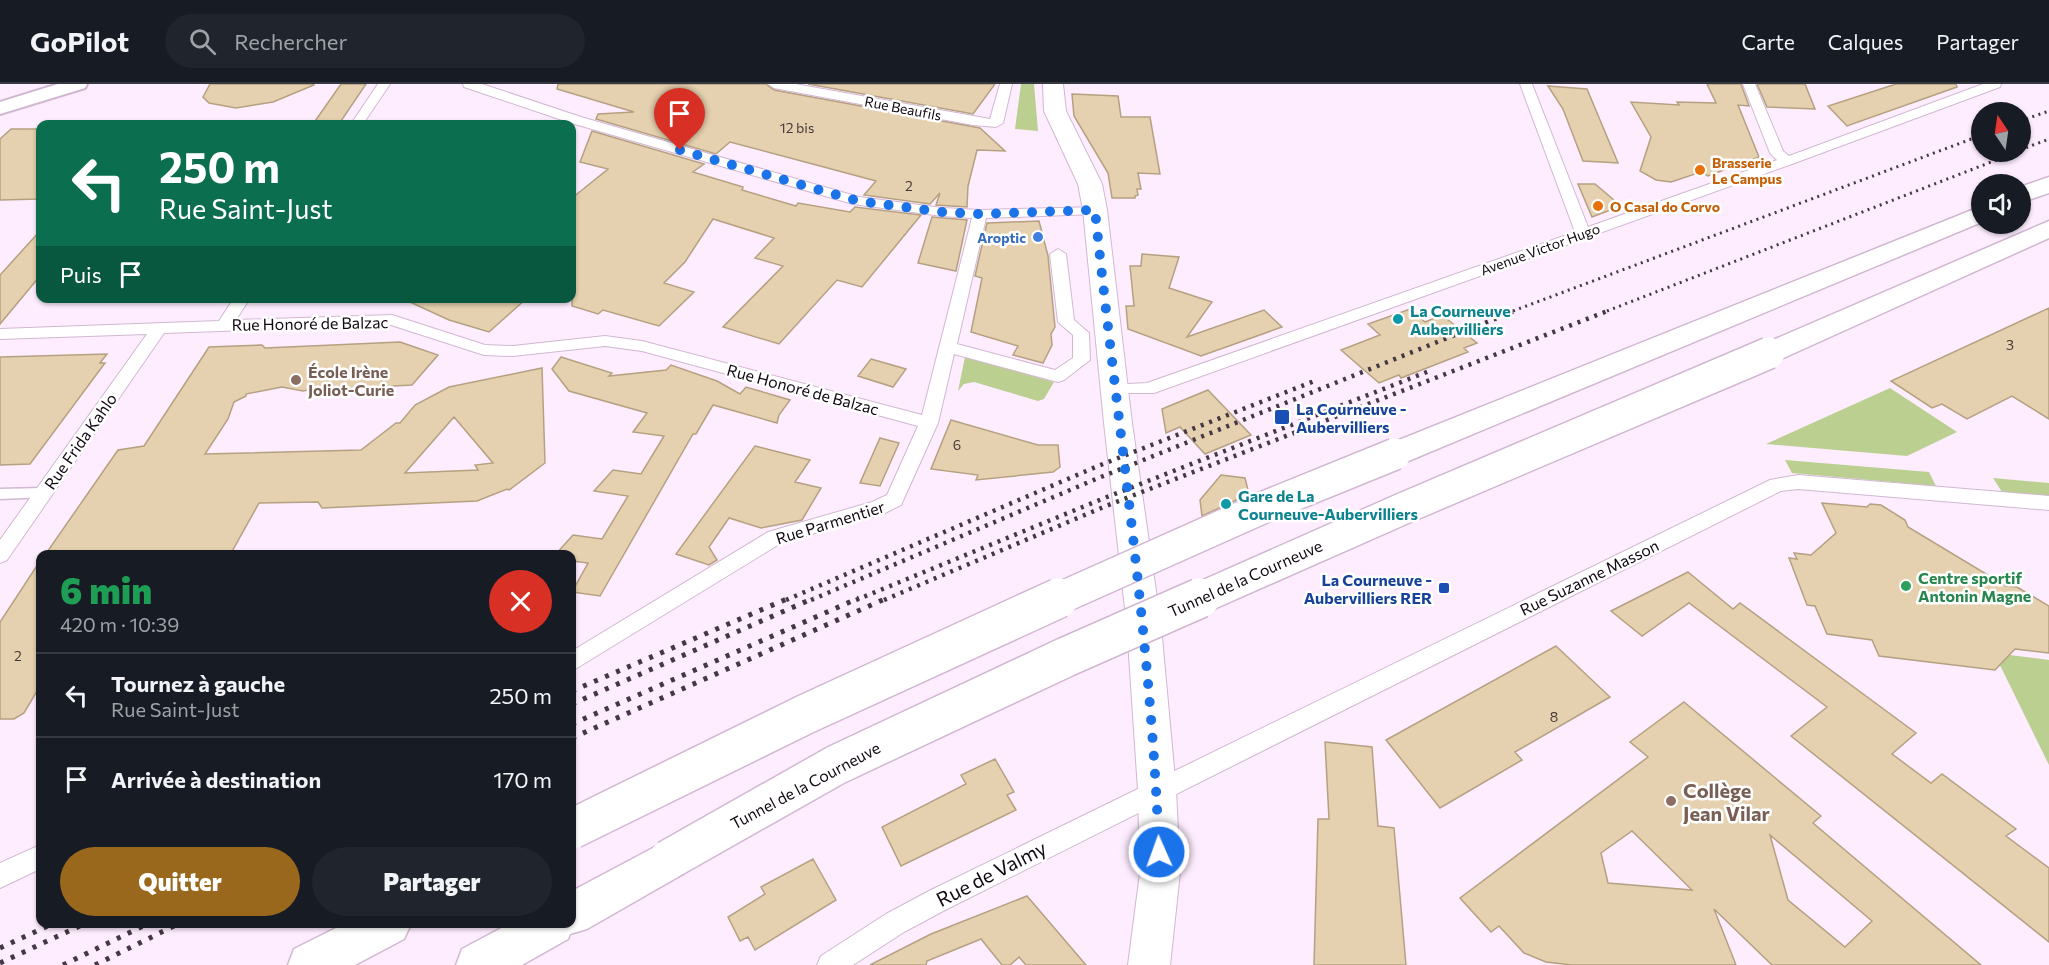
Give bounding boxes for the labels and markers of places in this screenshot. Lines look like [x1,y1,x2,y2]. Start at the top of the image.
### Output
pin [654,88,705,150]
place label: Brasserie Le Campus [1712,154,1783,187]
marker: Brasserie Le Campus [1693,163,1707,177]
place label: O Casal do Corvo [1610,198,1720,215]
marker: O Casal do Corvo [1591,199,1605,213]
place label: Aroptic [977,229,1026,246]
marker: Aroptic [1031,230,1045,244]
place label: La Courneuve Aubervilliers [1410,301,1511,338]
marker: La Courneuve Aubervilliers [1391,312,1405,326]
place label: École Irène Joliot-Curie [308,362,394,399]
marker: École Irène Joliot-Curie [289,373,303,387]
place label: La Courneuve - Aubervilliers [1296,399,1406,436]
marker: La Courneuve - Aubervilliers [1273,408,1291,426]
place label: Gare de La Courneuve-Aubervilliers [1238,486,1418,523]
marker: Gare de La Courneuve-Aubervilliers [1219,497,1233,511]
place label: Centre sportif Antonin Magne [1918,568,2031,605]
place label: La Courneuve - Aubervilliers RER [1304,570,1432,607]
marker: Centre sportif Antonin Magne [1899,579,1913,593]
marker: La Courneuve - Aubervilliers RER [1437,581,1451,595]
place label: Collège Jean Vilar [1683,778,1770,825]
marker: Collège Jean Vilar [1664,794,1678,808]

